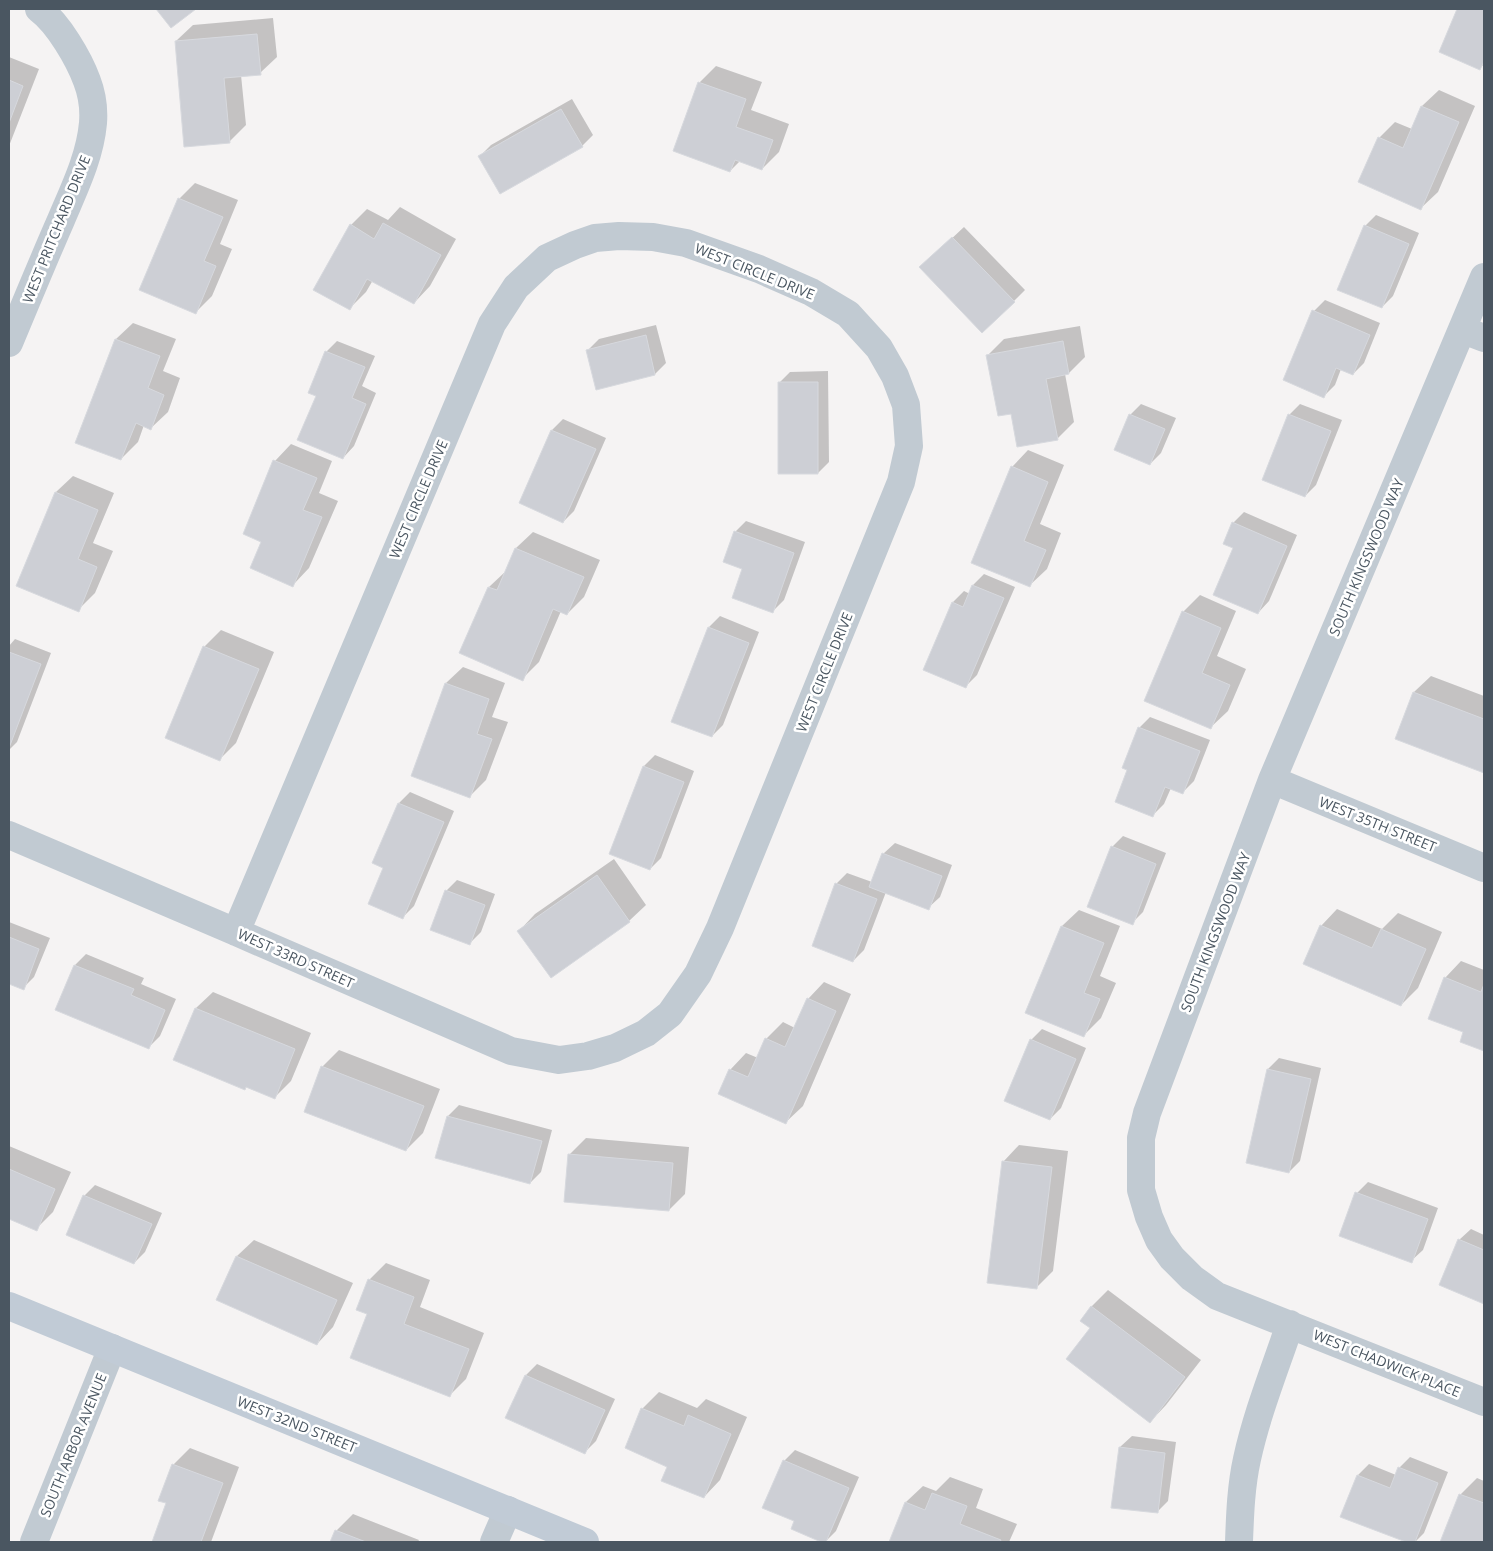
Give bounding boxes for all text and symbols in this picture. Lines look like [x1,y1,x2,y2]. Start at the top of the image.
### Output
street label: WEST PRITCHARD DRIVE [18,152,94,306]
street label: WEST CIRCLE DRIVE [692,238,818,304]
street label: WEST CIRCLE DRIVE [384,437,452,561]
street label: SOUTH KINGSWOOD WAY [1324,475,1408,639]
street label: WEST CIRCLE DRIVE [791,609,857,735]
street label: WEST 35TH STREET [1317,792,1440,856]
street label: SOUTH KINGSWOOD WAY [1176,849,1254,1014]
street label: WEST 33RD STREET [235,924,357,992]
street label: WEST CHADWICK PLACE [1311,1325,1463,1401]
street label: SOUTH ARBOR AVENUE [35,1370,111,1520]
street label: WEST 32ND STREET [234,1391,360,1457]

